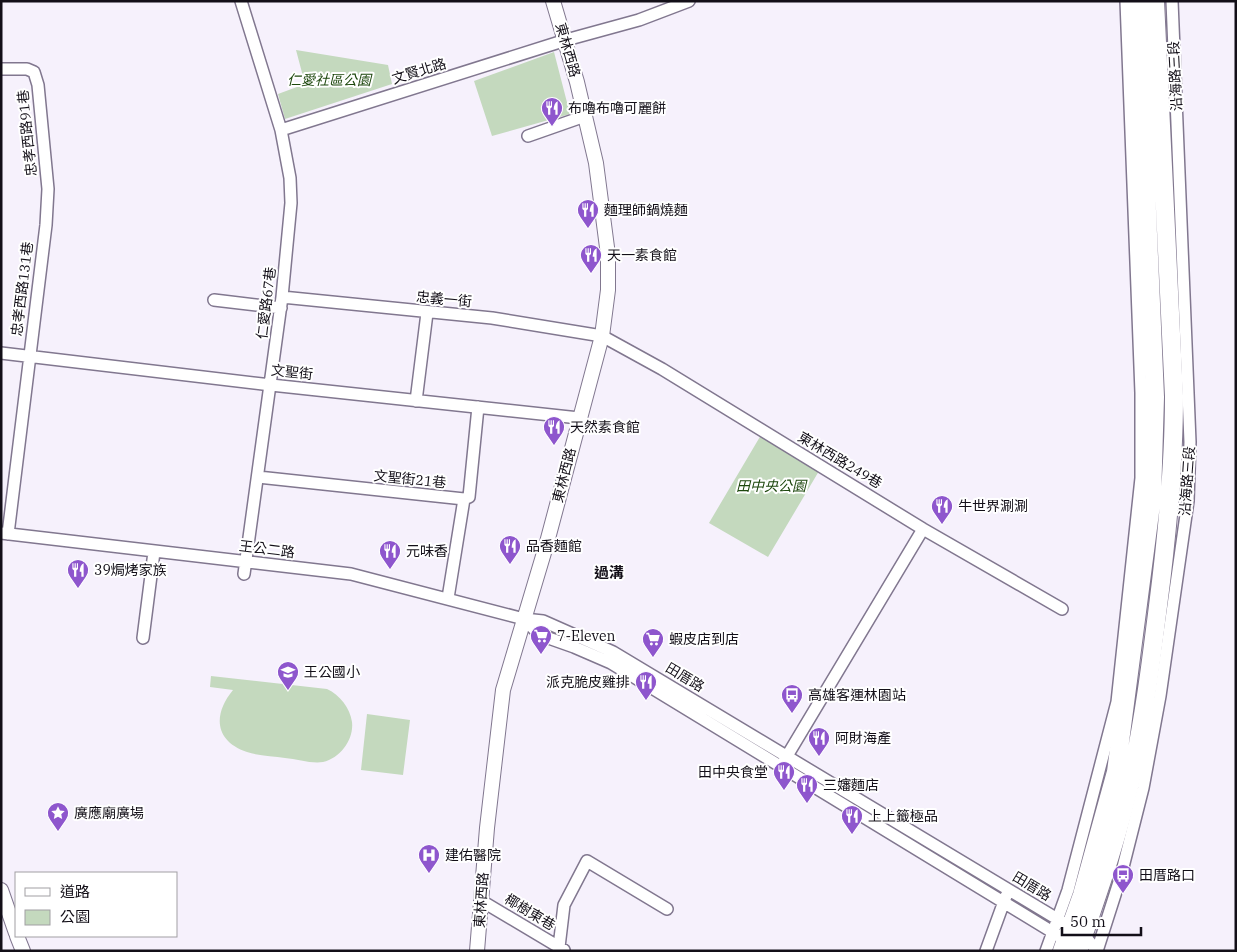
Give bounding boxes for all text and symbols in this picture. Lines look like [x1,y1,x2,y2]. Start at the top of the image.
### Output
street label: 東林西路 [552,21,584,79]
street label: 沿海路三段 [1164,41,1186,111]
street label: 文賢北路 [390,54,448,88]
park label: 仁愛社區公園 [287,71,373,89]
street label: 忠孝西路91巷 [14,89,40,177]
restaurant icon: 布嚕布嚕可麗餅 [540,96,564,127]
place label: 布嚕布嚕可麗餅 [568,99,666,117]
restaurant icon: 麵理師鍋燒麵 [576,198,600,229]
place label: 麵理師鍋燒麵 [604,201,688,219]
street label: 忠孝西路131巷 [7,241,37,337]
restaurant icon: 天一素食館 [579,243,603,274]
place label: 天一素食館 [607,246,677,264]
street label: 仁愛路67巷 [253,266,279,340]
street label: 忠義一街 [415,288,473,310]
street label: 文聖街 [270,361,314,383]
restaurant icon: 天然素食館 [542,415,566,446]
place label: 天然素食館 [570,418,640,436]
street label: 東林西路249巷 [795,428,885,492]
street label: 沿海路三段 [1176,445,1198,517]
street label: 東林西路 [548,446,580,504]
street label: 文聖街21巷 [373,466,447,492]
park label: 田中央公園 [736,477,808,495]
restaurant icon: 牛世界涮涮 [930,494,954,525]
place label: 牛世界涮涮 [958,497,1028,515]
restaurant icon: 品香麵館 [498,534,522,565]
street label: 王公二路 [238,537,296,561]
place label: 品香麵館 [526,537,582,555]
restaurant icon: 元味香 [378,539,402,570]
place label: 元味香 [406,542,448,560]
restaurant icon: 39焗烤家族 [66,558,90,589]
place label: 39焗烤家族 [94,561,167,579]
district label: 過溝 [594,563,624,582]
supermarket icon: 7-Eleven [529,624,553,655]
place label: 7-Eleven [557,627,615,645]
supermarket icon: 蝦皮店到店 [641,627,665,658]
place label: 蝦皮店到店 [669,630,739,648]
street label: 田厝路 [662,658,708,696]
school or university icon: 王公國小 [276,660,300,691]
place label: 王公國小 [304,663,360,681]
restaurant icon: 派克脆皮雞排 [634,670,658,701]
place label: 派克脆皮雞排 [546,673,630,691]
bus stop icon: 高雄客運林園站 [780,683,804,714]
place label: 高雄客運林園站 [808,686,906,704]
restaurant icon: 阿財海產 [807,726,831,757]
place label: 阿財海產 [835,729,891,747]
restaurant icon: 田中央食堂 [772,760,796,791]
place label: 田中央食堂 [698,763,768,781]
restaurant icon: 三嬸麵店 [795,773,819,804]
place label: 三嬸麵店 [823,776,879,794]
place icon: 廣應廟廣場 [46,801,70,832]
place label: 廣應廟廣場 [74,804,144,822]
restaurant icon: 上上籤極品 [840,804,864,835]
place label: 上上籤極品 [868,807,938,825]
hospital icon: 建佑醫院 [417,843,441,874]
place label: 建佑醫院 [445,846,501,864]
bus stop icon: 田厝路口 [1111,863,1135,894]
place label: 田厝路口 [1139,866,1195,884]
street label: 田厝路 [1009,867,1055,905]
street label: 東林西路 [470,871,492,929]
legend [15,872,178,937]
text: 道路 [60,882,90,901]
street label: 椰樹東巷 [501,890,559,934]
scale bar [1062,904,1141,936]
text: 公園 [60,907,90,926]
text: 50 m [1070,912,1106,931]

